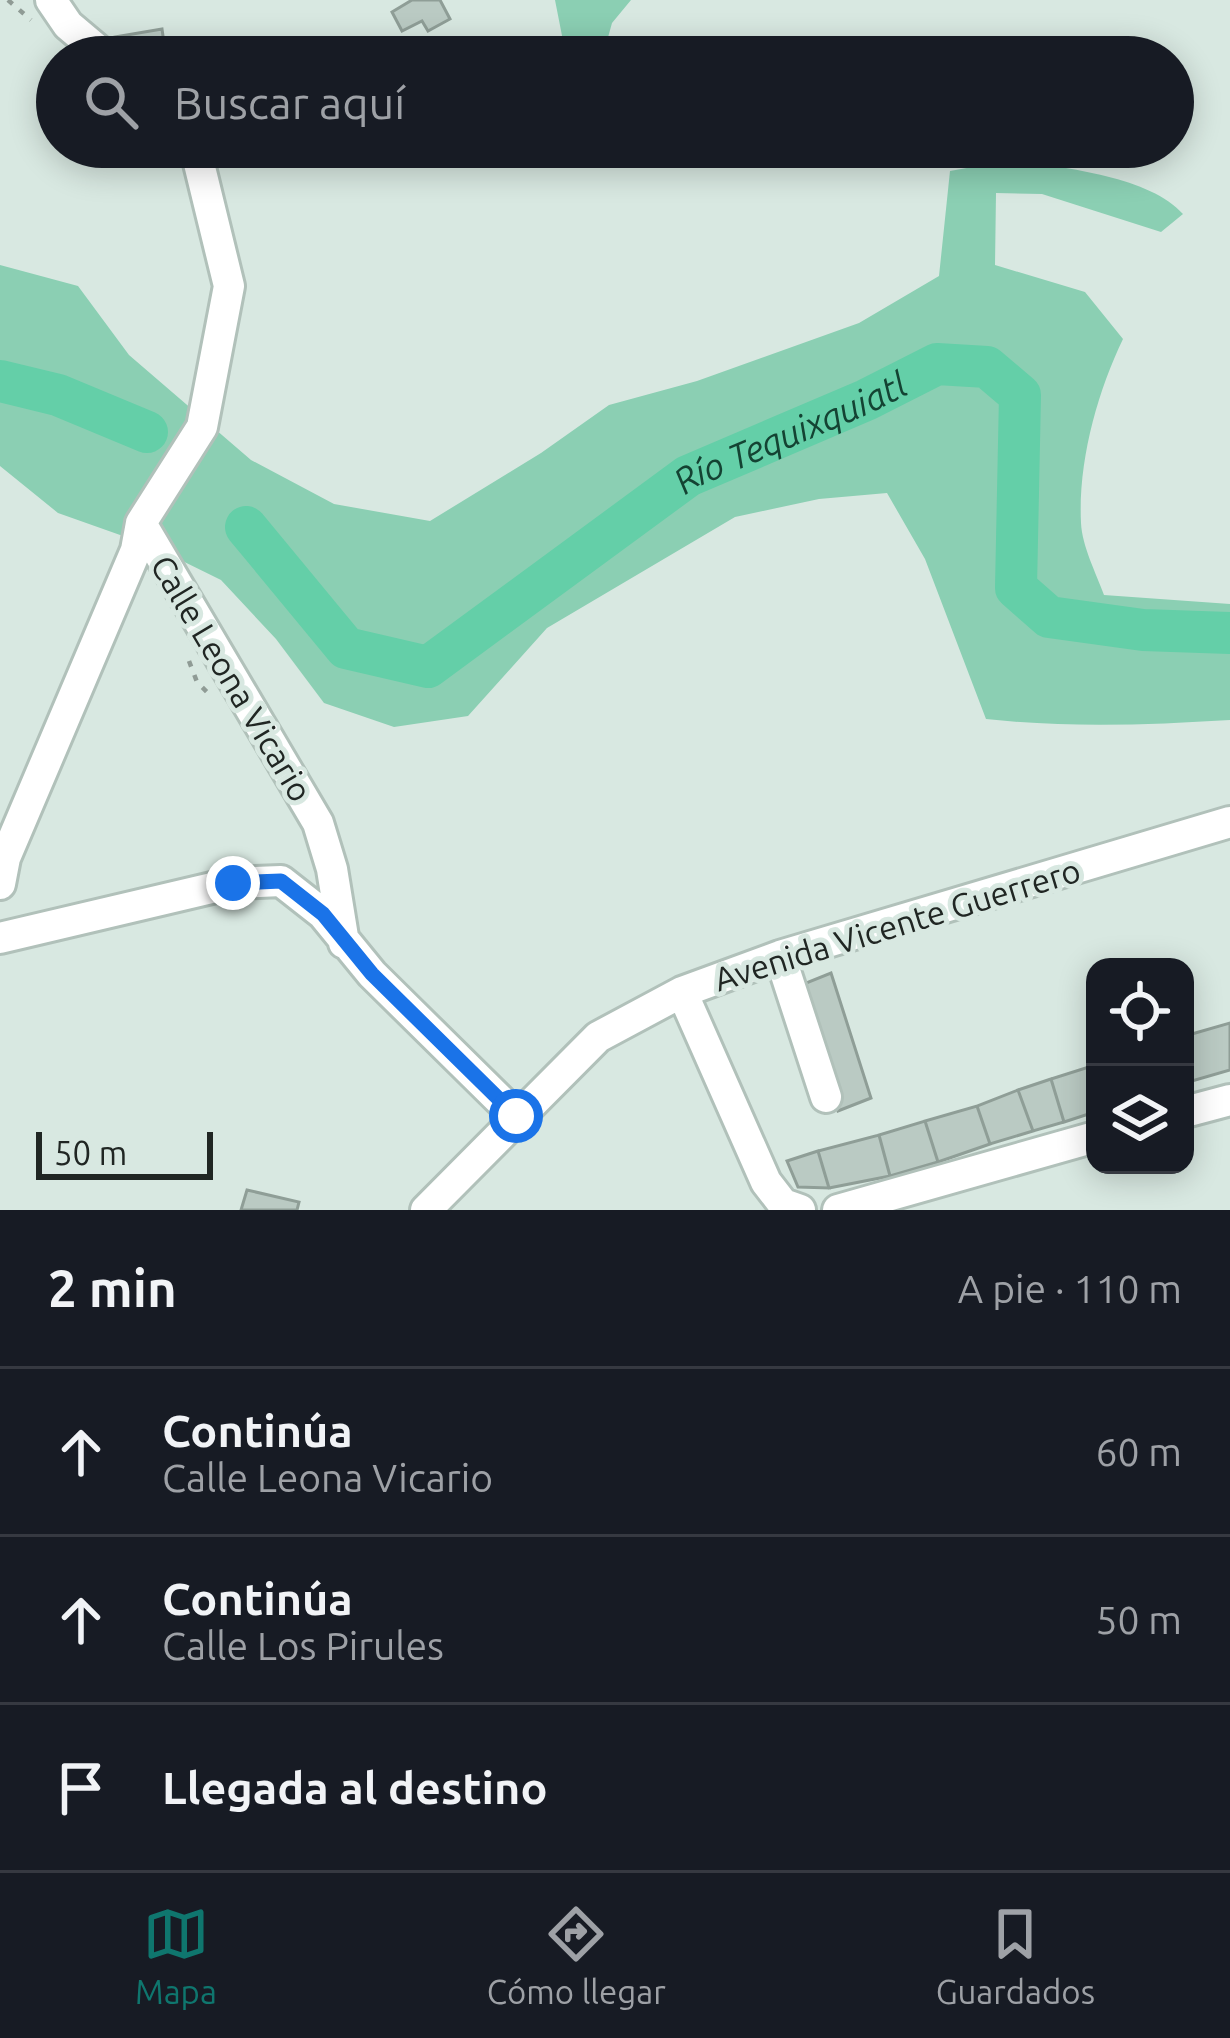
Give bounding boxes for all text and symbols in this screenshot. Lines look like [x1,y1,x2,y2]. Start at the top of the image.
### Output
search box [36,36,1194,168]
icon: search [78,69,144,135]
text: Buscar aquí [174,77,405,128]
water label: Río Tequixquiatl [665,362,914,501]
street label: Calle Leona Vicario [144,548,320,808]
street label: Avenida Vicente Guerrero [709,851,1085,997]
route end [206,856,260,910]
map controls [1086,958,1194,1174]
button: locate [1086,958,1194,1066]
button: layers [1086,1066,1194,1174]
route start [489,1089,543,1143]
scale bar [36,1126,213,1179]
text: 50 m [54,1134,127,1171]
text: 2 min [48,1259,177,1317]
text: A pie · 110 m [958,1267,1182,1310]
text: Continúa [162,1405,353,1456]
icon: ahead [48,1419,114,1485]
text: 60 m [1095,1430,1182,1473]
text: Calle Leona Vicario [162,1456,493,1499]
text: Continúa [162,1573,353,1624]
icon: ahead [48,1587,114,1653]
text: 50 m [1095,1598,1182,1641]
text: Calle Los Pirules [162,1624,444,1667]
icon: arrive [48,1755,114,1821]
text: Llegada al destino [162,1762,547,1813]
tab: Mapa [135,1901,217,2010]
tab: Cómo llegar [487,1901,666,2010]
tab: Guardados [936,1901,1095,2010]

